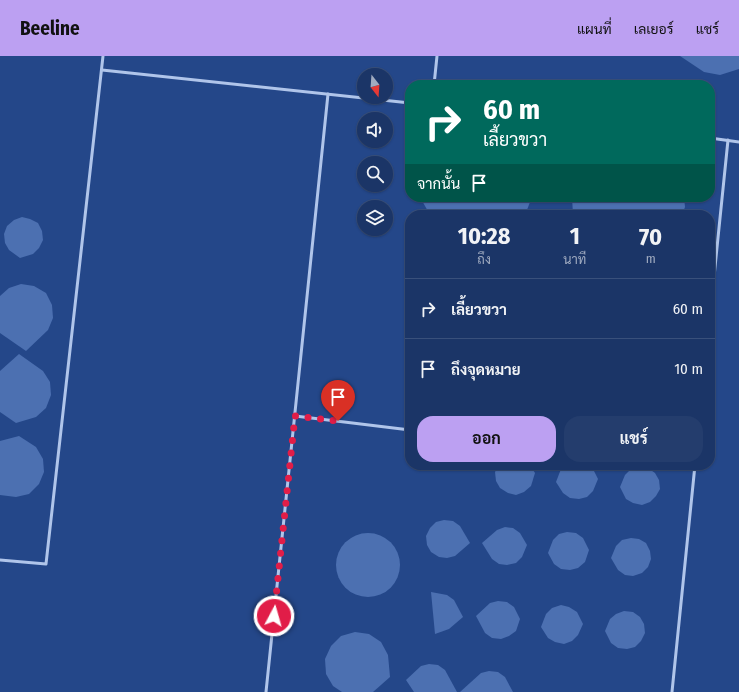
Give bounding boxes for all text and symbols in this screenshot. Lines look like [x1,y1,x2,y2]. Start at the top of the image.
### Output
text: Beeline [20,17,80,40]
text: แผนที่ [577,21,612,38]
text: เลเยอร์ [634,21,674,38]
text: แชร์ [696,21,719,38]
north arrow [357,68,393,104]
map controls [357,68,393,236]
text: 60 m [483,93,540,126]
icon: right [417,96,469,148]
button: sound [357,112,393,148]
text: เลี้ยวขวา [483,129,547,151]
button: search [357,156,393,192]
icon: arrive [468,172,490,194]
text: จากนั้น [417,175,460,193]
button: layers [357,200,393,236]
text: 10:28 [458,222,510,250]
text: 1 [570,222,580,250]
text: 70 [639,223,662,251]
text: m [646,251,656,266]
text: ถึง [477,252,491,267]
text: นาที [563,252,586,267]
icon: right [417,298,439,320]
text: 60 m [673,300,703,318]
text: เลี้ยวขวา [451,301,507,319]
icon: arrive [417,358,439,380]
text: 10 m [674,360,703,378]
text: ถึงจุดหมาย [451,361,521,379]
pin [321,380,355,421]
icon: arrive [327,386,349,408]
button: ออก [417,416,556,462]
button: แชร์ [564,416,703,462]
position arrow [253,595,295,637]

